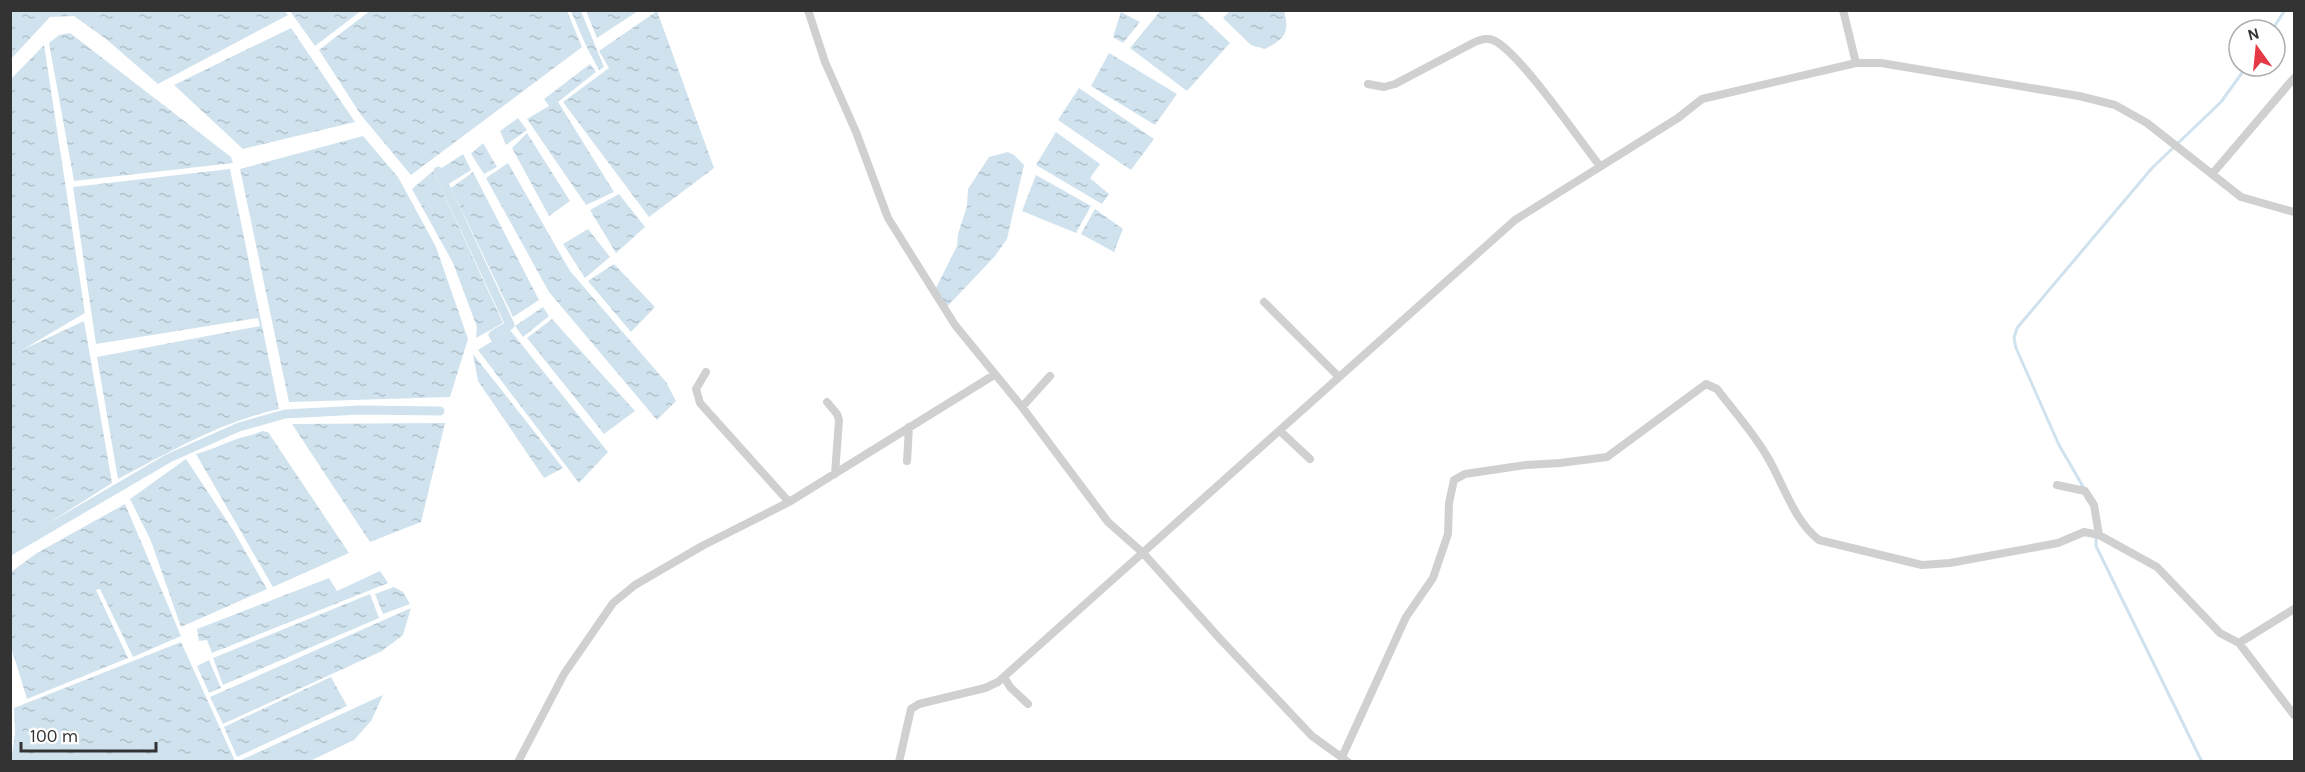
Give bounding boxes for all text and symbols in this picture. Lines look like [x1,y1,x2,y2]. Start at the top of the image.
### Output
north arrow [2227,18,2287,78]
text: N [2245,23,2261,45]
scale bar [21,715,156,753]
text: 100 m [30,725,78,747]

